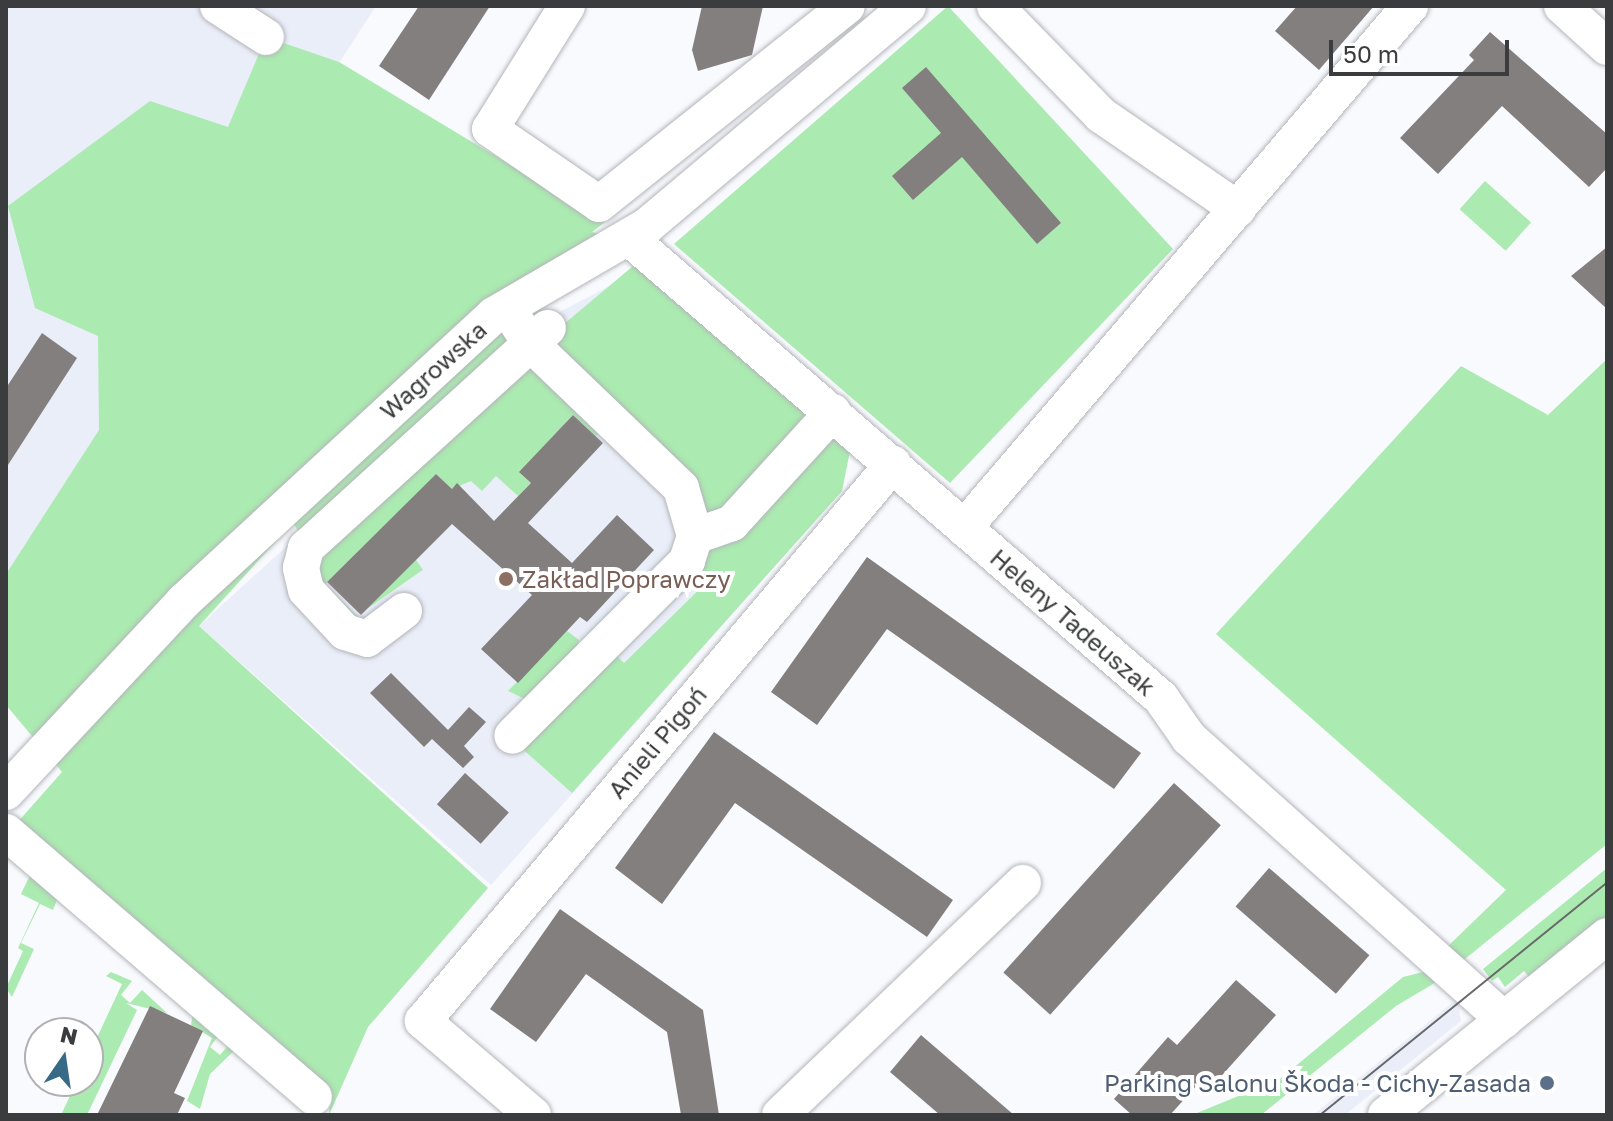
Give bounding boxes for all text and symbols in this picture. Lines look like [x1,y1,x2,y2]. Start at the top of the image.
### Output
scale bar [1333,24,1513,74]
text: 50 m [1343,39,1399,68]
street label: Wagrowska [374,315,492,425]
street label: Heleny Tadeuszak [985,543,1161,701]
place label: Zakład Poprawczy [522,565,731,593]
marker: Zakład Poprawczy [497,570,515,588]
street label: Anieli Pigoń [602,680,712,804]
north arrow [24,1017,104,1097]
text: N [58,1020,80,1050]
place label: Parking Salonu Škoda - Cichy-Zasada [1104,1069,1531,1097]
marker: Parking Salonu Škoda - Cichy-Zasada [1538,1074,1556,1092]

